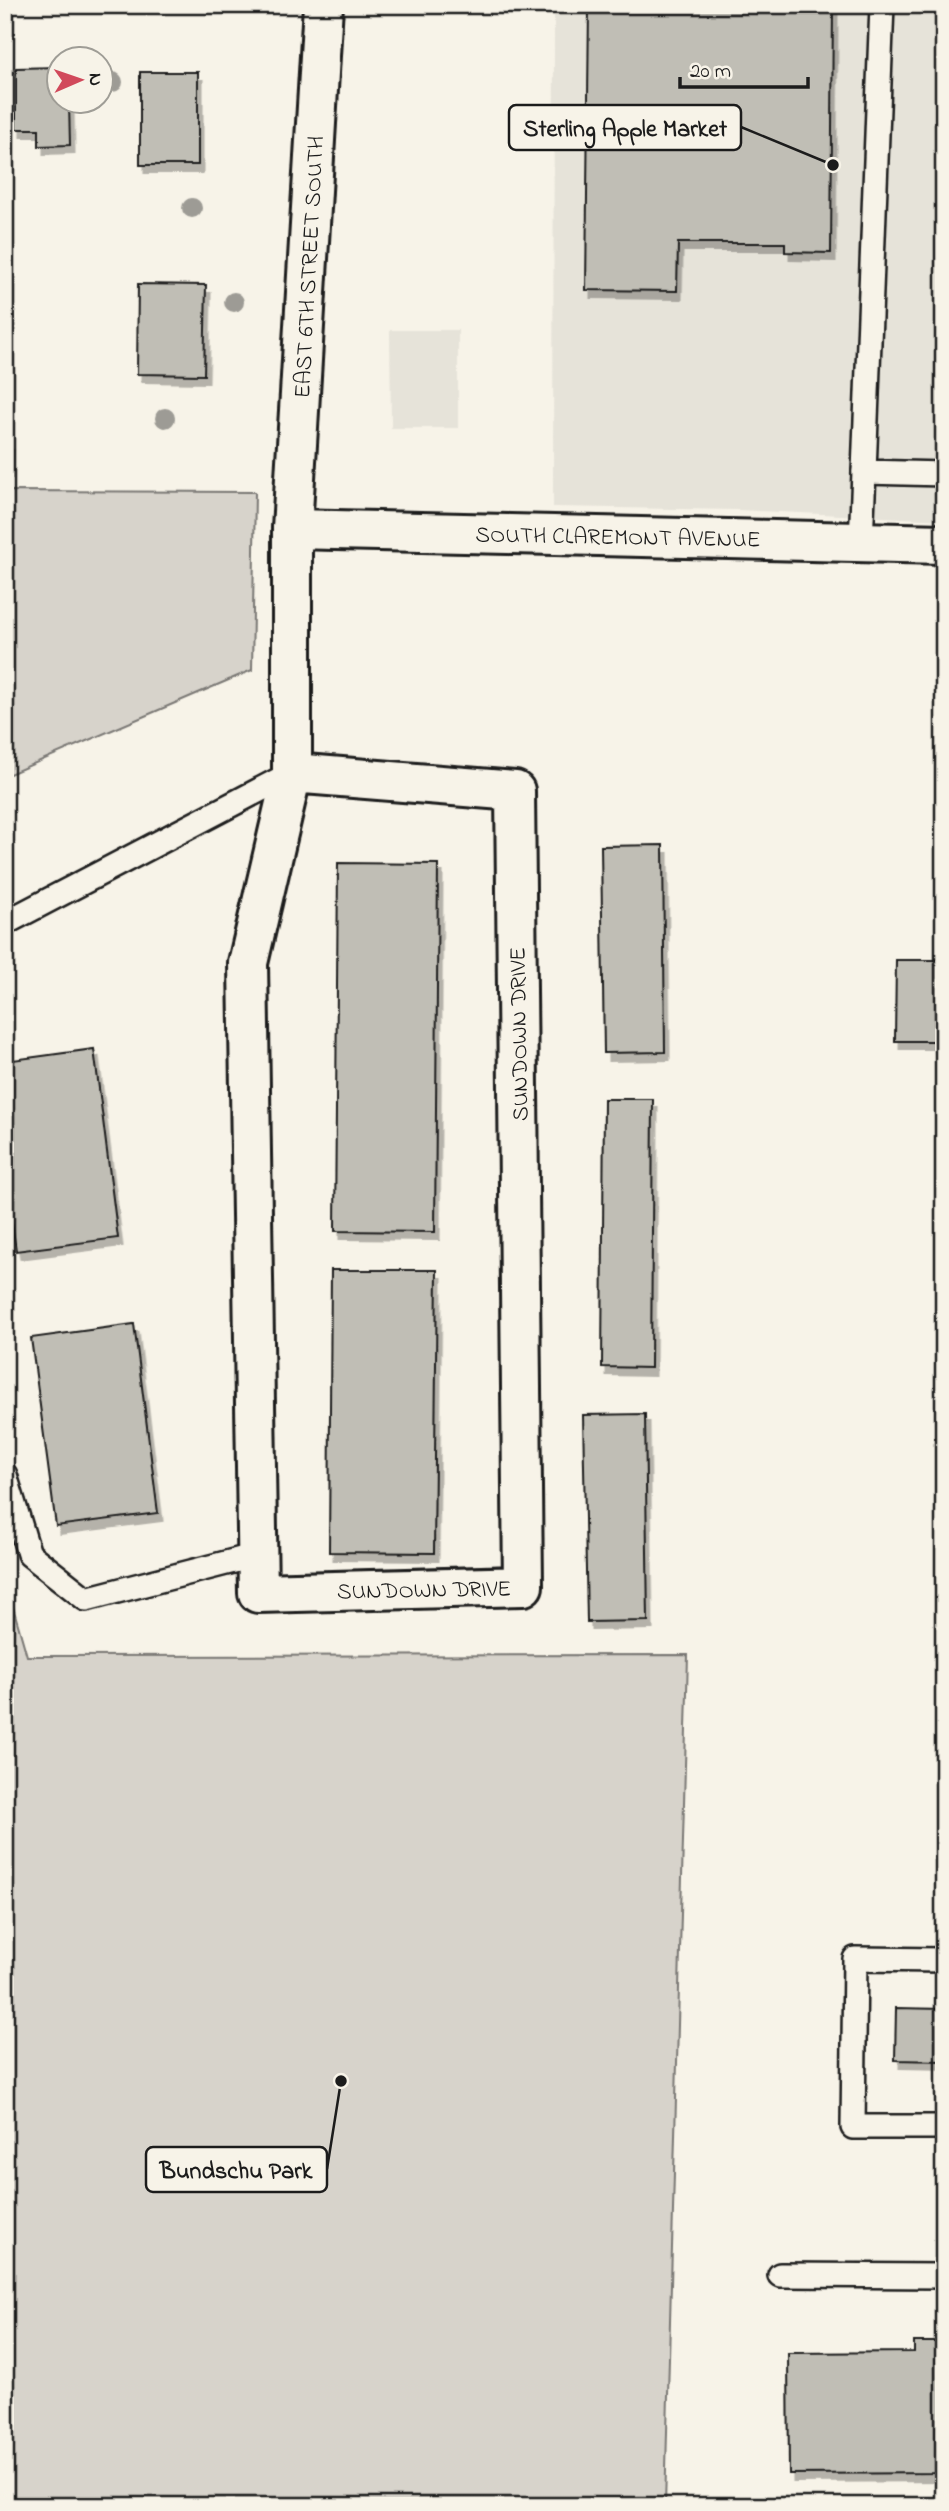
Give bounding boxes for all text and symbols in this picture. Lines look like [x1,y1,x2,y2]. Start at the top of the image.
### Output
north arrow [46,46,116,116]
scale bar [680,46,807,90]
text: 20 m [690,57,731,87]
text: N [81,73,108,87]
callout: Sterling Apple Market [509,105,741,150]
text: Sterling Apple Market [523,113,728,149]
street label: EAST 6TH STREET SOUTH [287,135,334,399]
street label: SOUTH CLAREMONT AVENUE [475,520,761,557]
street label: SUNDOWN DRIVE [502,947,539,1121]
street label: SUNDOWN DRIVE [337,1573,511,1610]
callout: Bundschu Park [146,2147,327,2192]
text: Bundschu Park [159,2155,313,2190]

